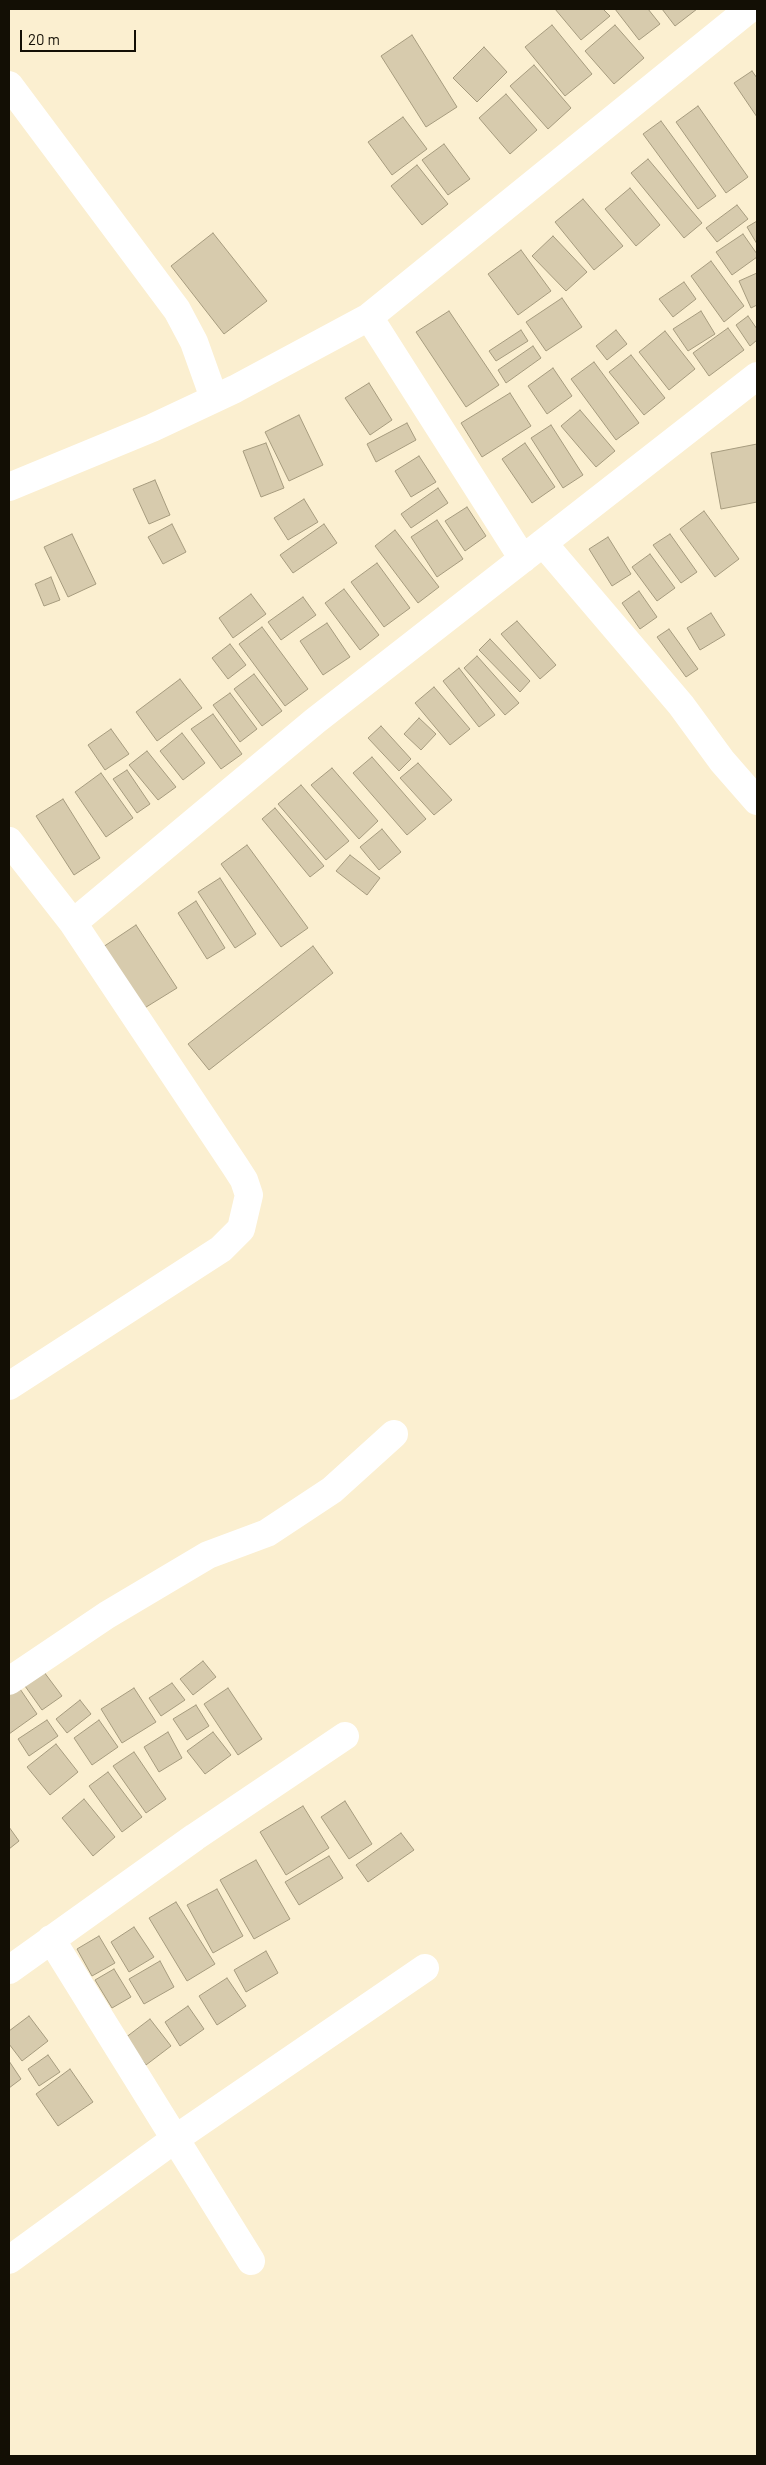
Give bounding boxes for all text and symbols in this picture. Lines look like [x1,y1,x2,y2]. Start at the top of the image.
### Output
scale bar [22,20,139,52]
text: 20 m [28,30,60,48]

